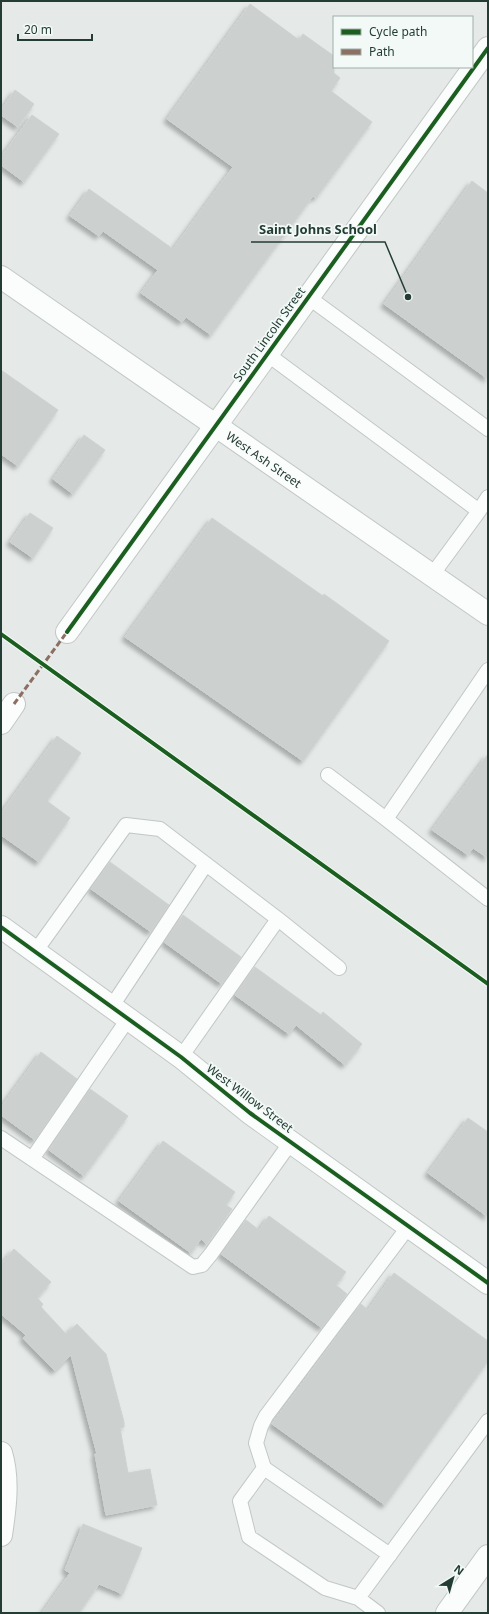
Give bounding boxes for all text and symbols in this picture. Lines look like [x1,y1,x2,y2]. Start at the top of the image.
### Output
scale bar [18,16,92,42]
legend [333,16,473,68]
text: 20 m [24,21,52,38]
text: Cycle path [369,23,427,40]
text: Path [369,43,395,60]
callout: Saint Johns School [251,217,385,242]
text: Saint Johns School [259,220,377,238]
street label: South Lincoln Street [229,283,310,385]
street label: West Ash Street [223,427,306,492]
street label: West Willow Street [203,1060,297,1137]
north arrow [433,1558,473,1598]
text: N [451,1561,467,1578]

